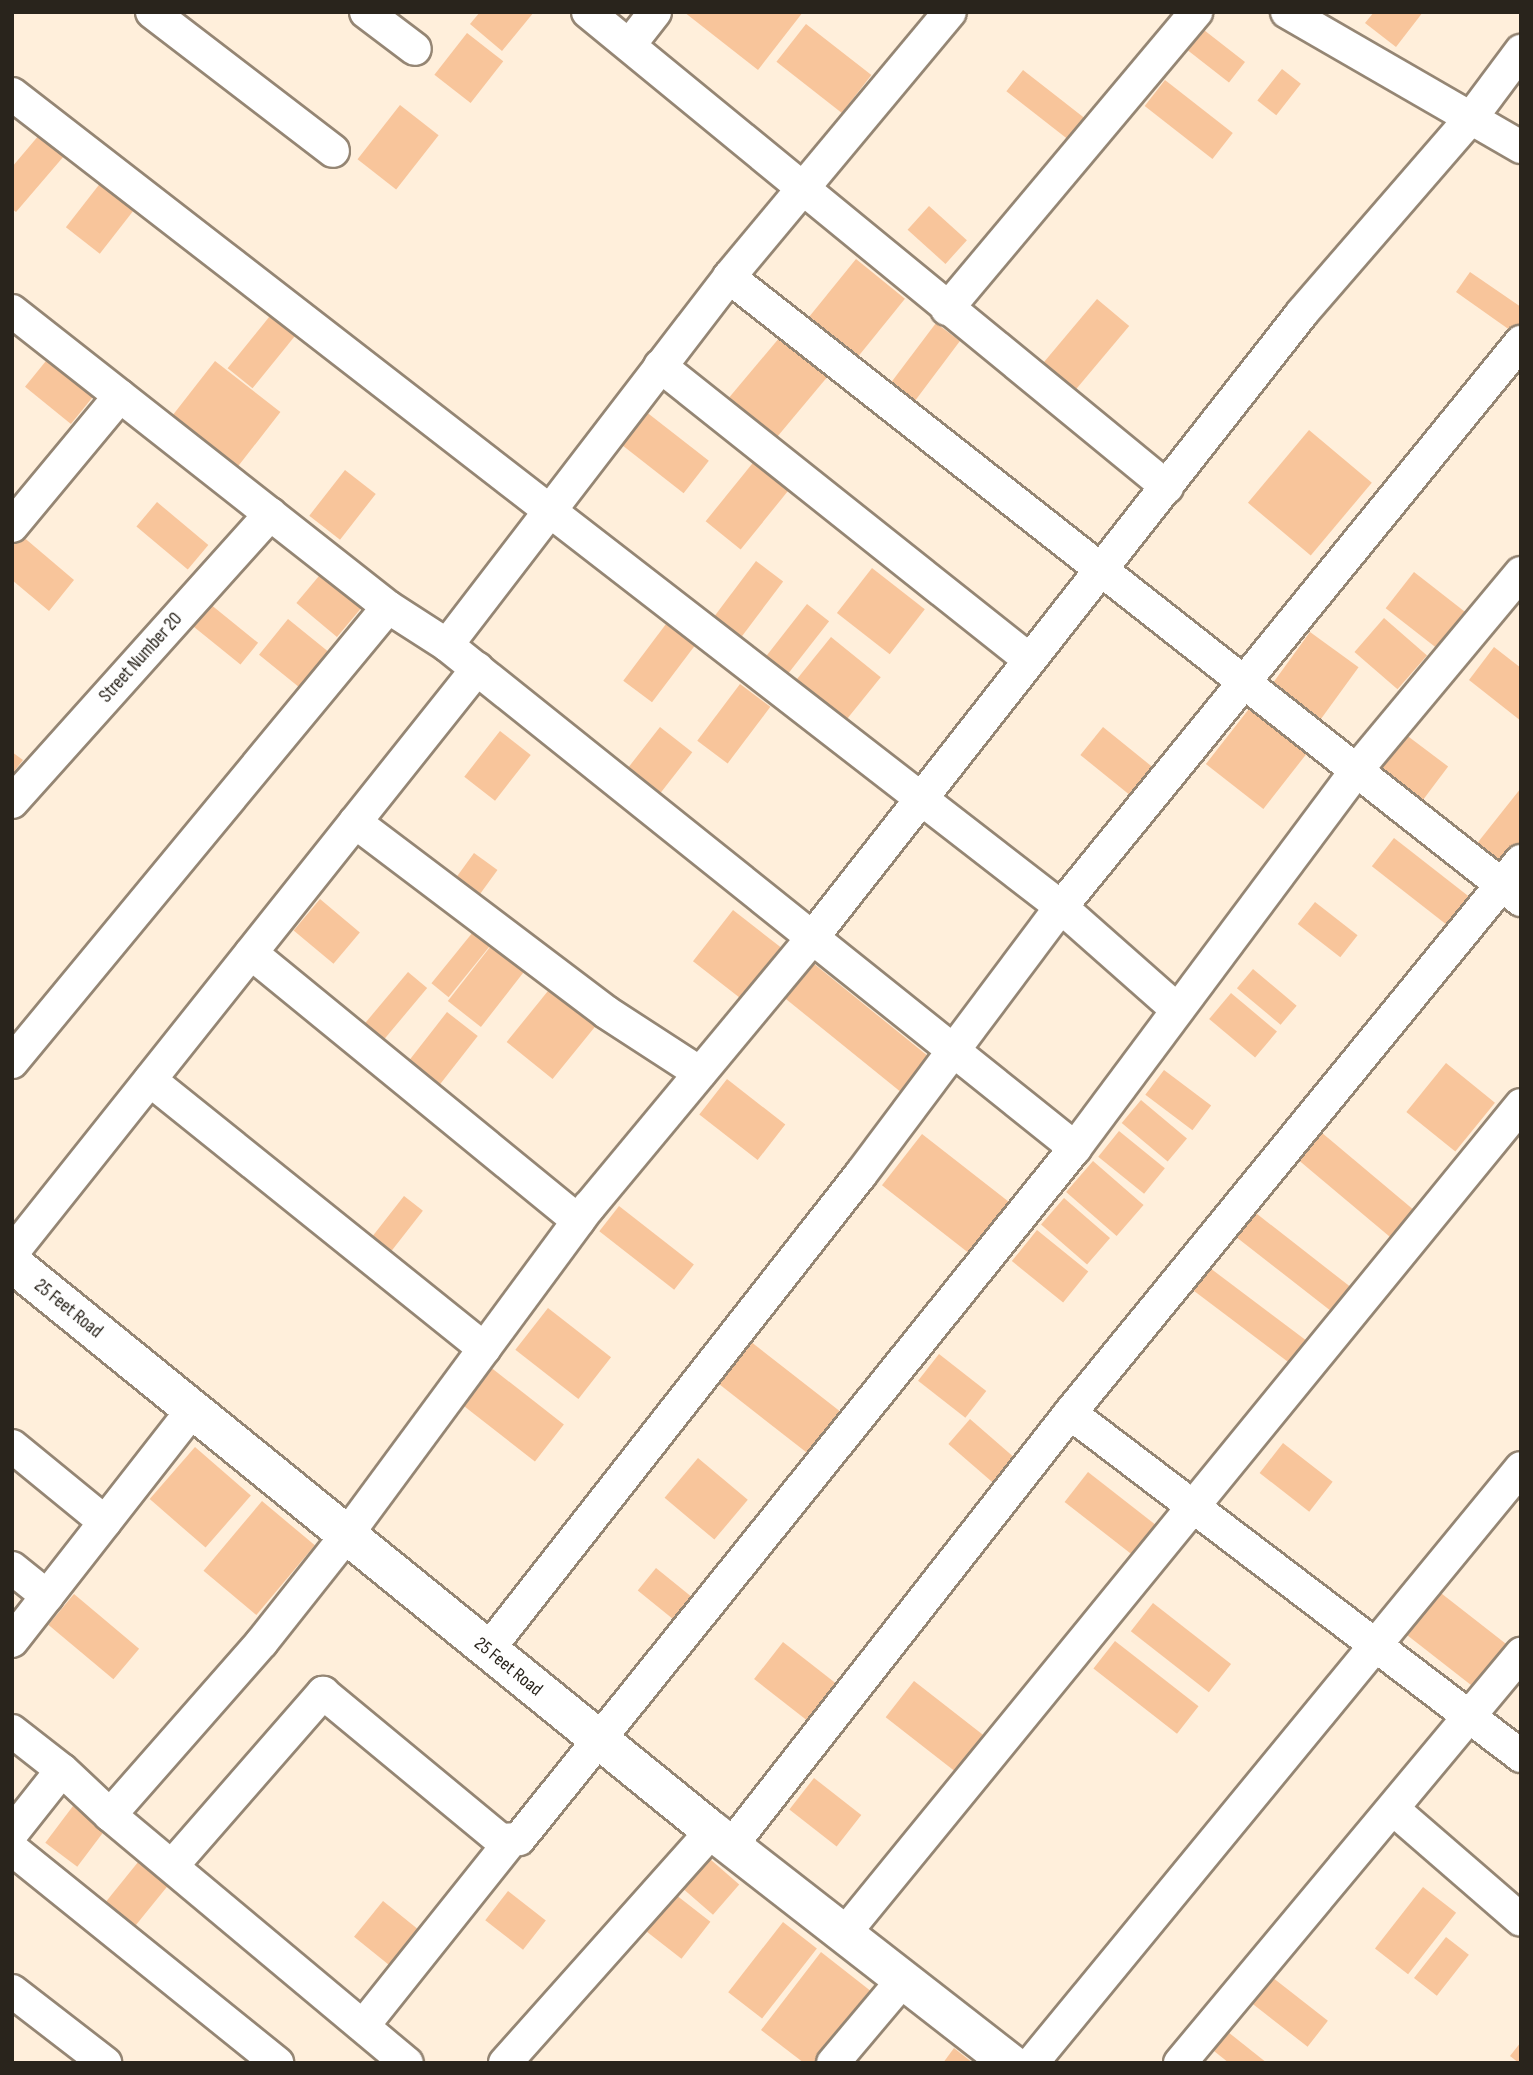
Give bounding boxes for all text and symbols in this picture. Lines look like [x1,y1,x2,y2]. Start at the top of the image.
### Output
street label: Street Number 20 [95,608,187,708]
street label: 25 Feet Road [29,1275,107,1343]
street label: 25 Feet Road [469,1633,547,1701]

